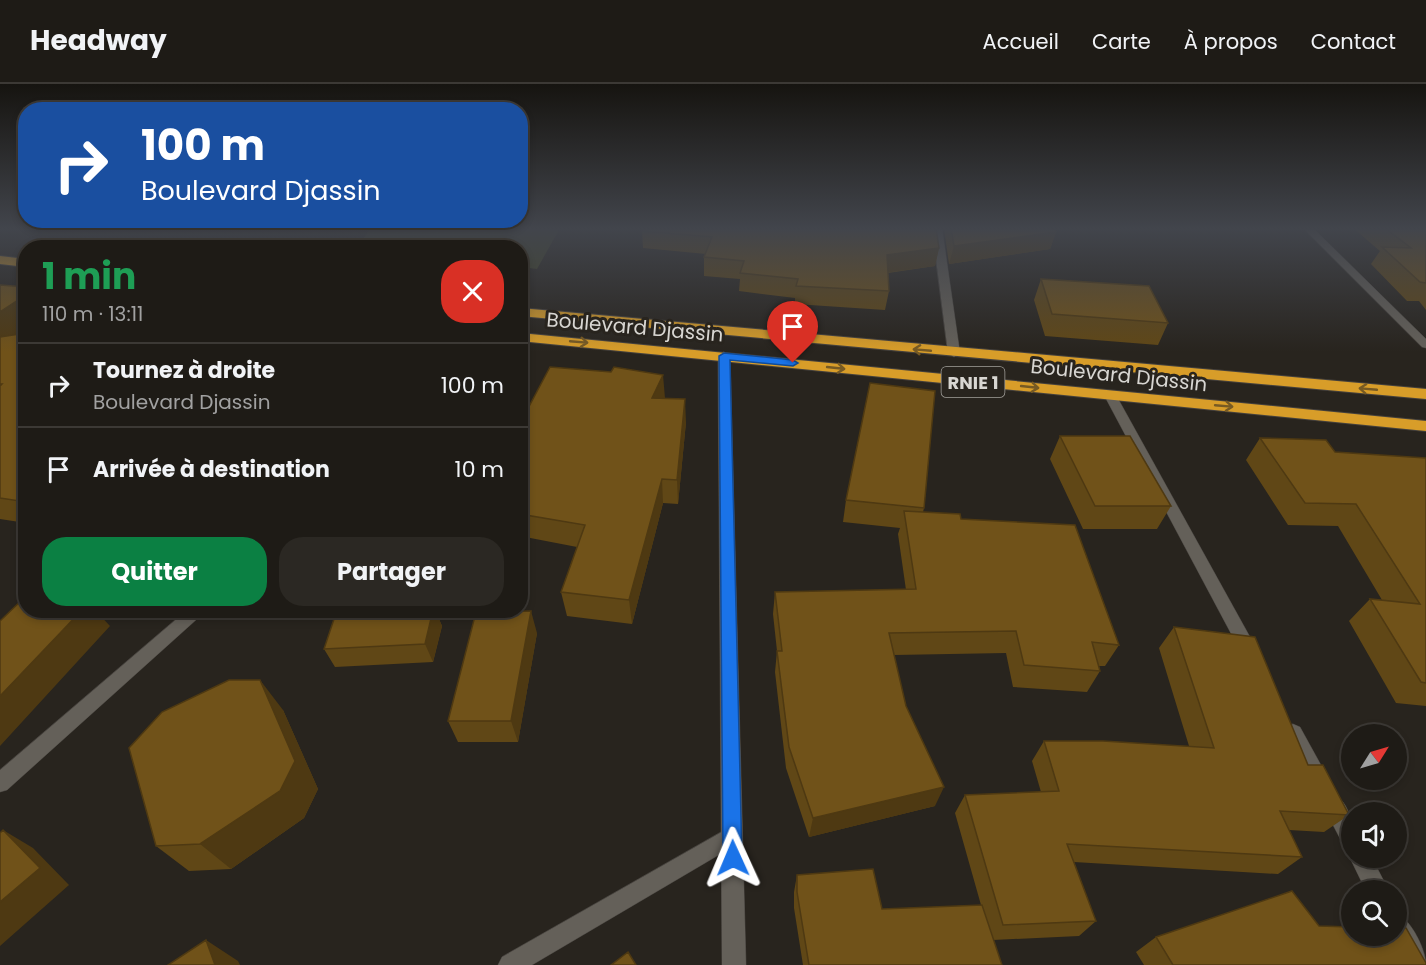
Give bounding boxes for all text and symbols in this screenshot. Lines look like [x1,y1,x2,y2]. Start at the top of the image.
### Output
text: Headway [30,21,167,60]
text: Accueil [982,27,1059,56]
text: Carte [1092,27,1151,56]
text: À propos [1184,27,1278,56]
text: Contact [1311,27,1396,56]
text: 100 m [141,116,265,175]
icon: right [42,126,120,204]
text: Boulevard Djassin [141,172,381,209]
text: 1 min [42,251,136,302]
button: close [441,260,504,323]
text: 110 m · 13:11 [42,300,143,328]
pin [767,301,818,363]
street label: Boulevard Djassin [545,305,725,349]
icon: arrive [776,310,809,343]
one-way arrow [568,337,588,348]
one-way arrow [913,344,933,355]
street label: Boulevard Djassin [1029,352,1209,398]
text: Tournez à droite [93,355,275,386]
one-way arrow [825,362,845,373]
road number: RNIE 1 [942,367,1004,397]
icon: right [42,369,75,402]
text: 100 m [441,370,504,401]
one-way arrow [1019,382,1039,393]
one-way arrow [1358,383,1378,394]
text: Boulevard Djassin [93,388,270,416]
one-way arrow [1213,401,1233,412]
icon: arrive [42,453,75,486]
text: Arrivée à destination [93,454,330,485]
text: 10 m [455,454,504,485]
button: Quitter [42,537,267,606]
button: Partager [279,537,504,606]
north arrow [1341,724,1407,790]
map controls [1341,724,1407,946]
button: sound [1341,802,1407,868]
position arrow [701,826,765,890]
button: search [1341,880,1407,946]

